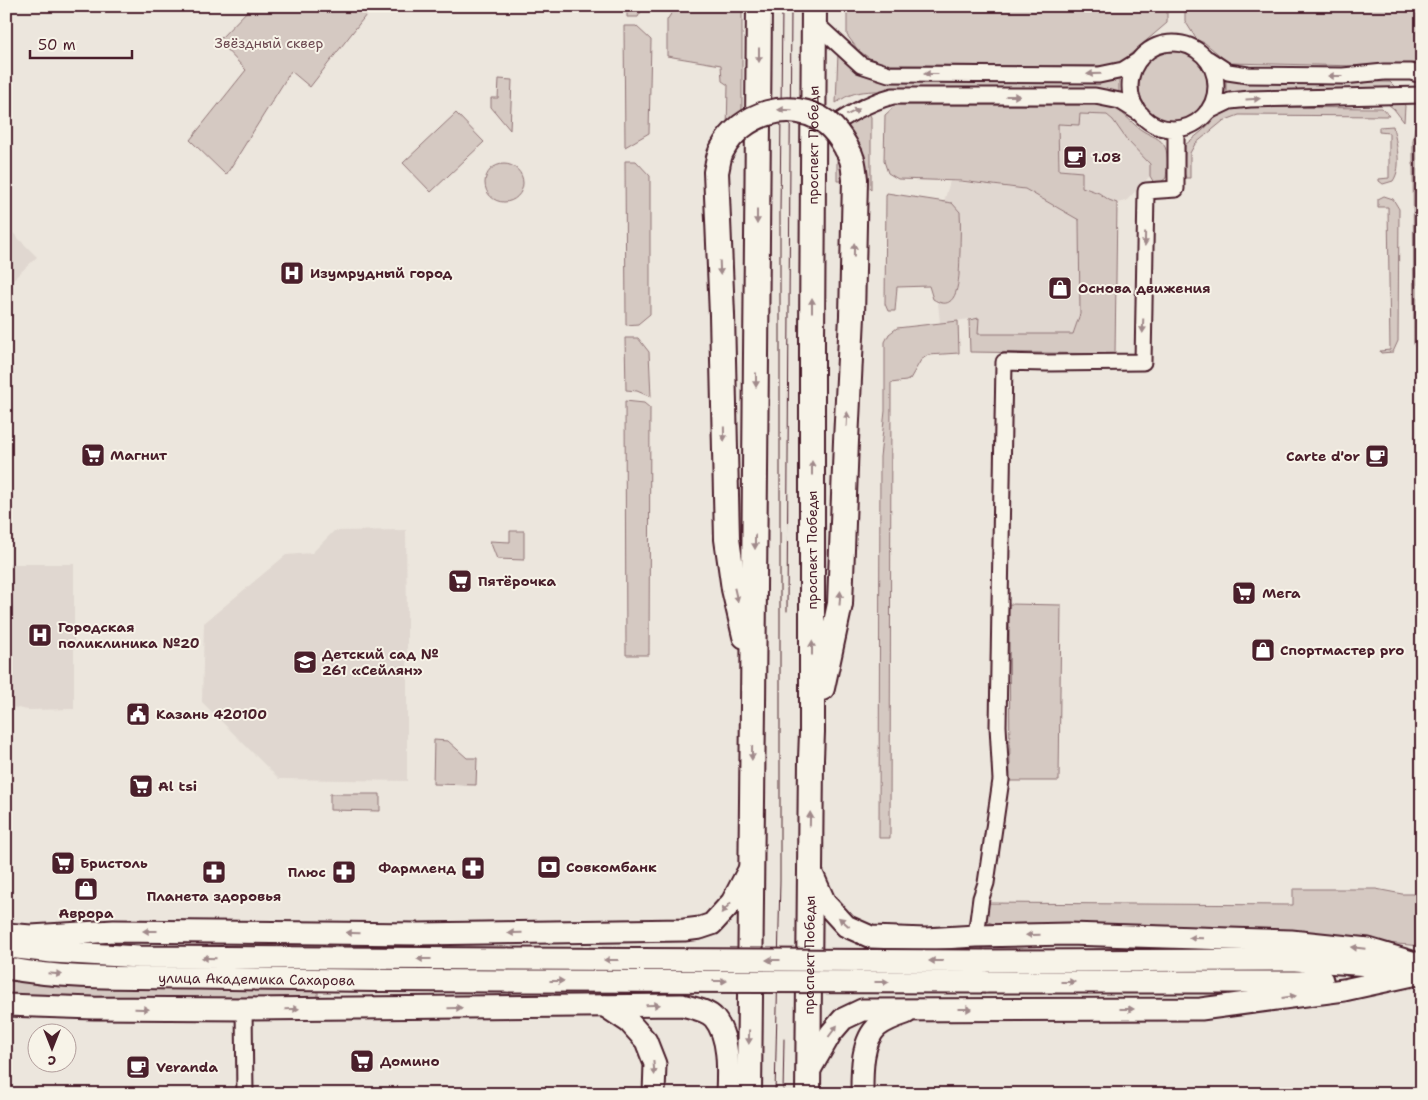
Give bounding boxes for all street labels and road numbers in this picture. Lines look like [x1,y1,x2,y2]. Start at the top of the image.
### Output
street label: проспект Победы [804,85,823,205]
street label: проспект Победы [803,491,821,609]
street label: проспект Победы [800,895,819,1015]
street label: улица Академика Сахарова [158,969,355,989]

